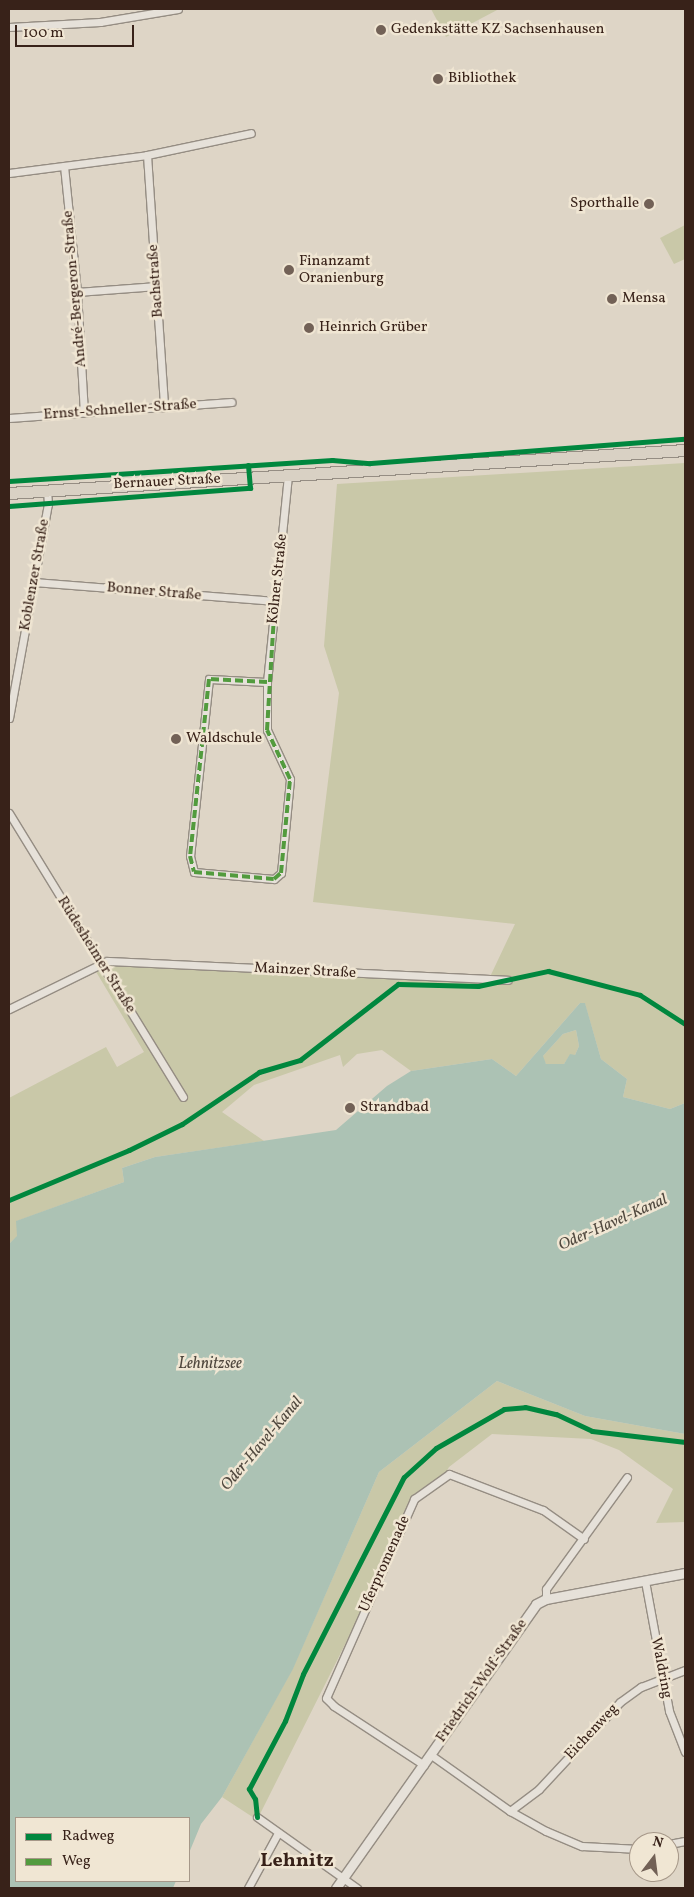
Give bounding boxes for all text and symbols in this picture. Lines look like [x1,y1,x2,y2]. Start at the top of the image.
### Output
scale bar [18,15,136,47]
place label: Gedenkstätte KZ Sachsenhausen [391,21,605,39]
text: 100 m [23,23,63,44]
marker: Gedenkstätte KZ Sachsenhausen [375,24,387,36]
place label: Bibliothek [448,70,516,88]
marker: Bibliothek [432,73,444,85]
place label: Sporthalle [570,195,639,213]
marker: Sporthalle [643,198,655,210]
street label: André-Bergeron-Straße [59,210,91,368]
street label: Bachstraße [144,244,168,318]
place label: Finanzamt Oranienburg [299,252,384,287]
marker: Finanzamt Oranienburg [283,264,295,276]
place label: Mensa [622,290,666,308]
marker: Mensa [606,293,618,305]
place label: Heinrich Grüber [319,319,427,337]
marker: Heinrich Grüber [303,322,315,334]
street label: Ernst-Schneller-Straße [43,396,197,424]
street label: Bernauer Straße [113,470,221,494]
street label: Koblenzer Straße [16,518,54,632]
street label: Kölner Straße [264,533,292,625]
street label: Bonner Straße [106,579,202,605]
place label: Waldschule [186,730,262,748]
marker: Waldschule [170,733,182,745]
street label: Rüdesheimer Straße [53,893,139,1017]
street label: Mainzer Straße [254,959,356,983]
place label: Strandbad [360,1099,429,1117]
marker: Strandbad [344,1102,356,1114]
water label: Oder-Havel-Kanal [556,1190,670,1256]
water label: Lehnitzsee [178,1354,242,1374]
water label: Oder-Havel-Kanal [217,1393,307,1495]
street label: Uferpromenade [356,1513,414,1615]
street label: Friedrich-Wolf-Straße [433,1616,531,1746]
street label: Waldring [646,1636,676,1700]
street label: Eichenweg [561,1700,623,1764]
legend [15,1817,190,1882]
text: Radweg [62,1826,114,1847]
north arrow [629,1832,679,1882]
text: N [650,1832,665,1853]
district label: Lehnitz [260,1849,334,1873]
text: Weg [62,1851,91,1872]

